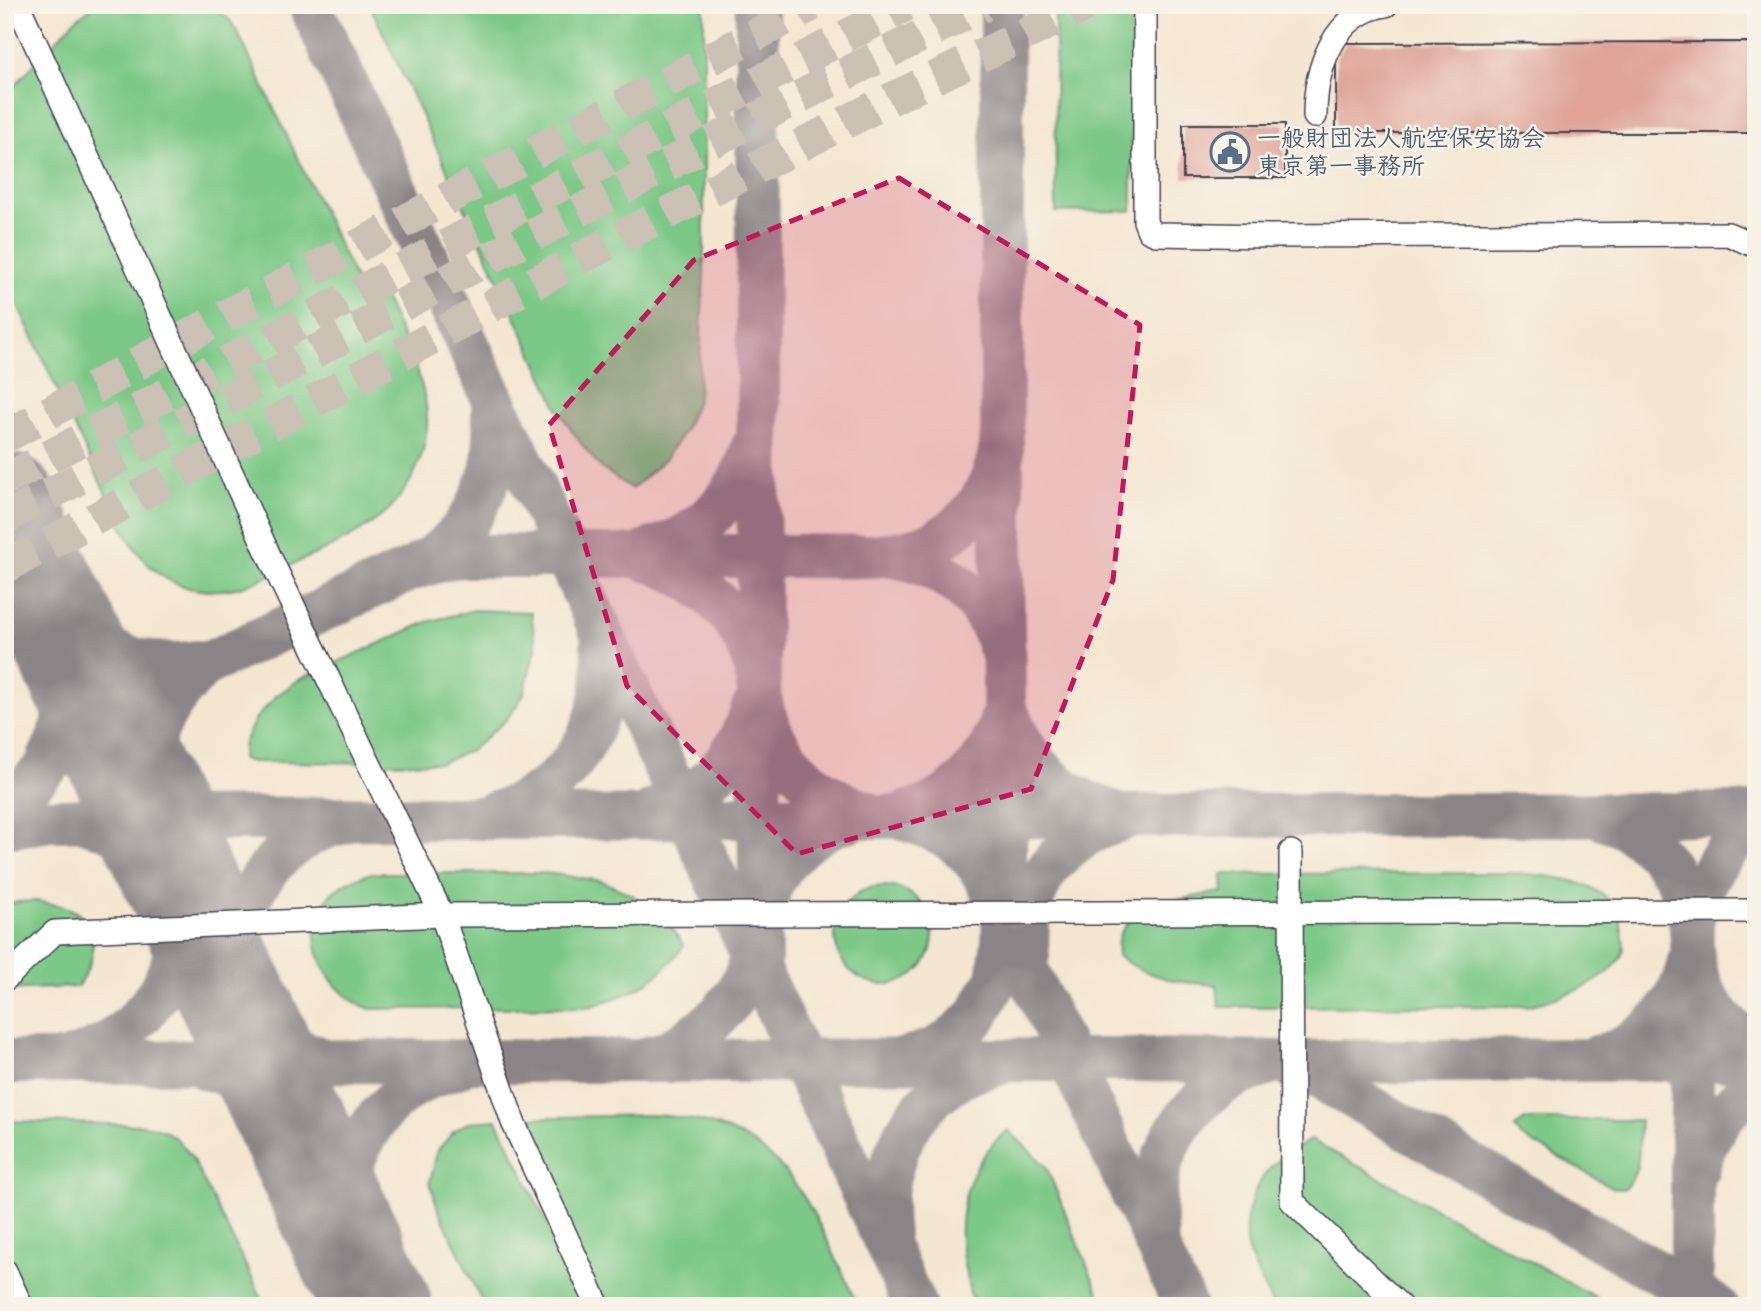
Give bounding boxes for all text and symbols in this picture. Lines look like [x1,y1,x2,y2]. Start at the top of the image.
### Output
place label: 一般財団法人航空保安協会 東京第一事務所 [1257,124,1545,183]
public building icon: 一般財団法人航空保安協会 東京第一事務所 [1209,131,1251,173]

